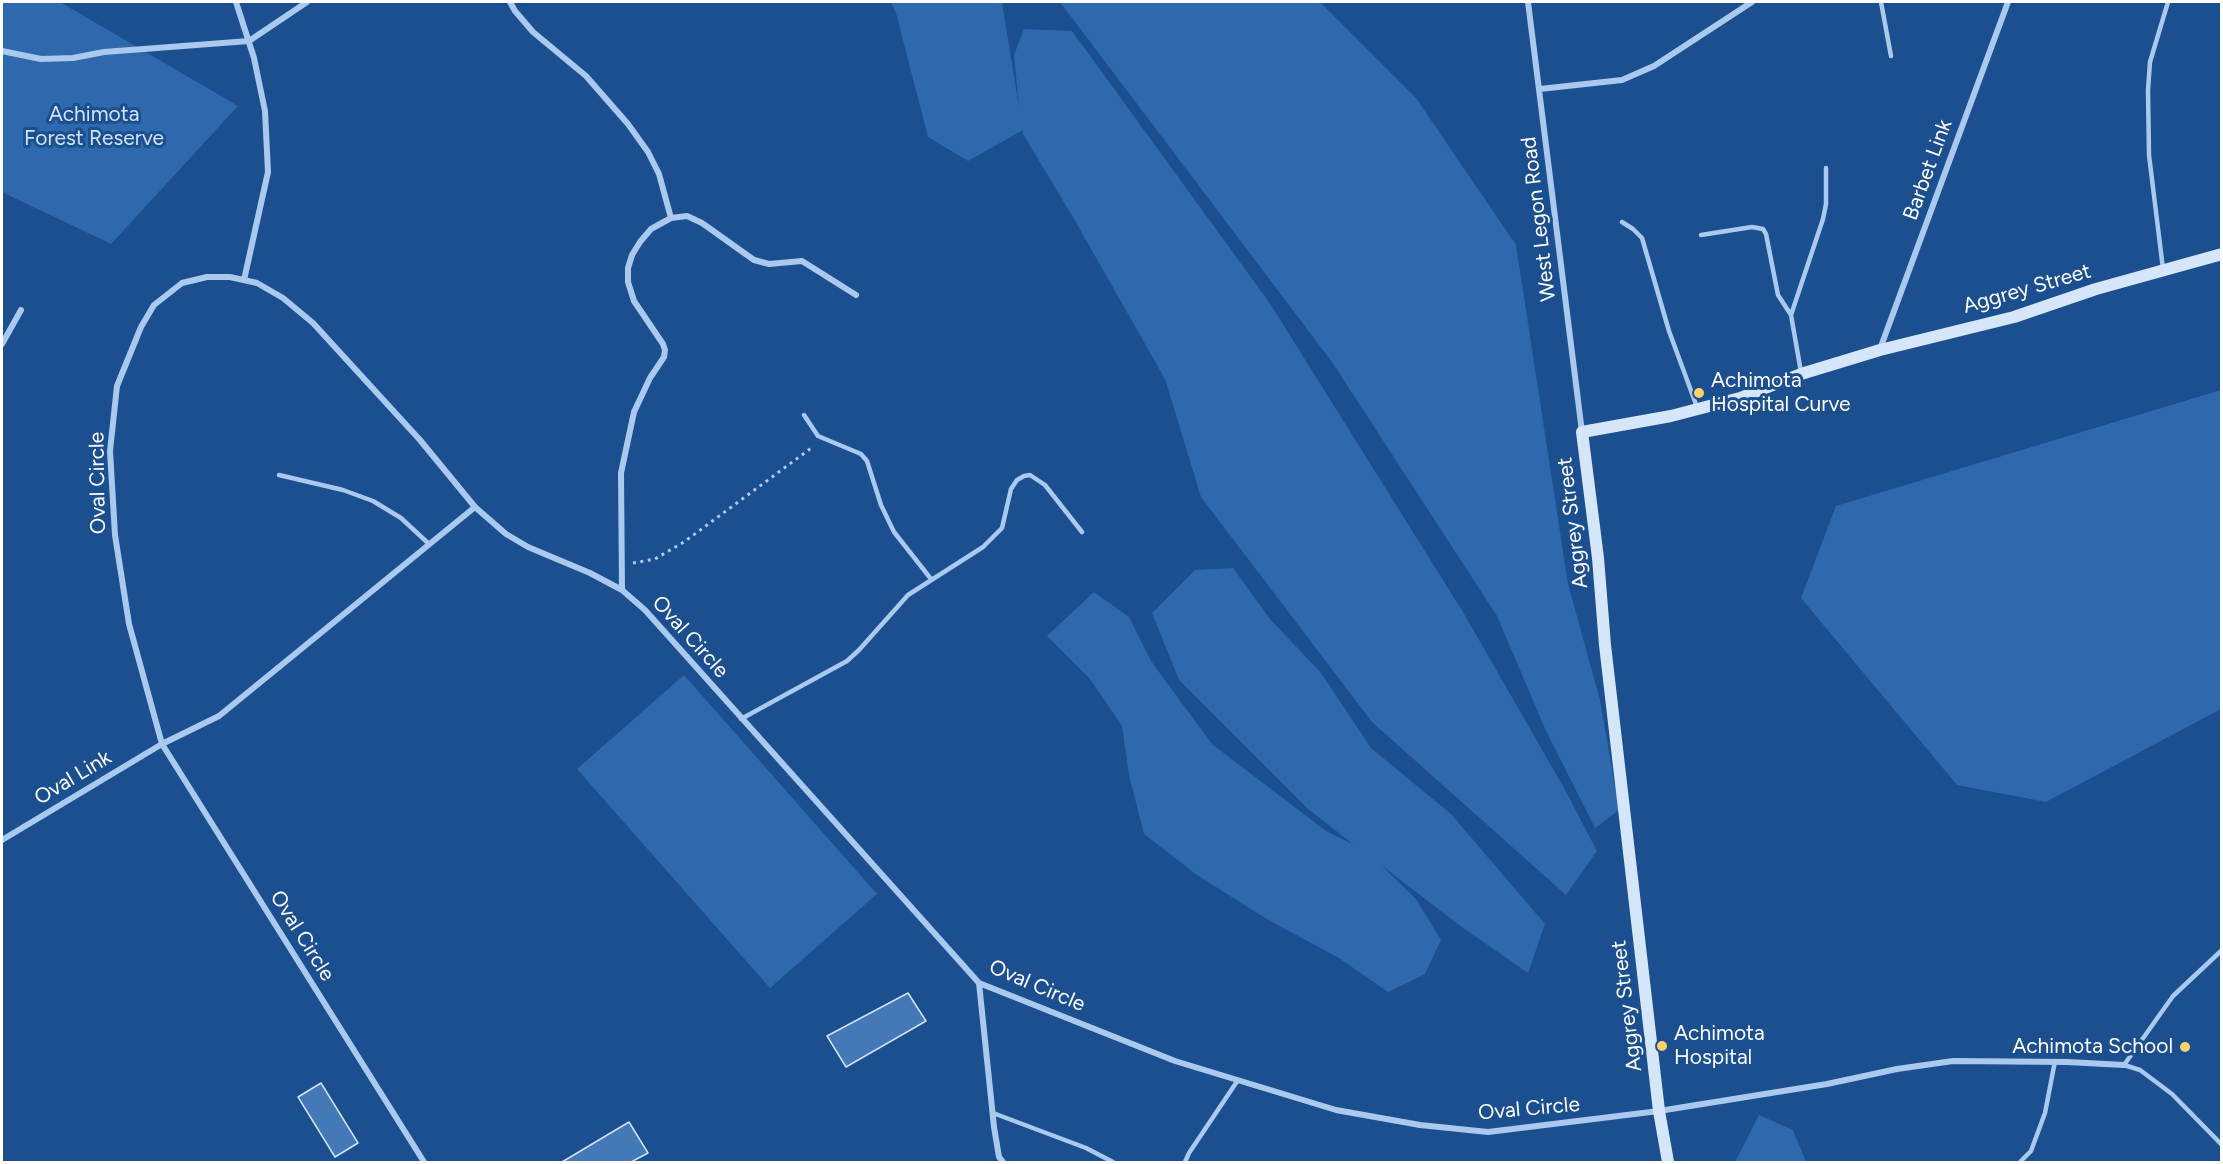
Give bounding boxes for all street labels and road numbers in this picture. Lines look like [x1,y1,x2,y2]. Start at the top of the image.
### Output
street label: Barbet Link [1898,116,1958,224]
street label: West Legon Road [1516,135,1562,303]
street label: Aggrey Street [1960,259,2094,319]
street label: Oval Circle [85,432,111,534]
street label: Aggrey Street [1552,456,1594,590]
street label: Oval Circle [646,591,734,683]
street label: Oval Link [30,745,116,811]
street label: Oval Circle [264,886,340,986]
street label: Aggrey Street [1606,939,1648,1073]
street label: Oval Circle [985,954,1089,1018]
street label: Oval Circle [1477,1092,1581,1126]

